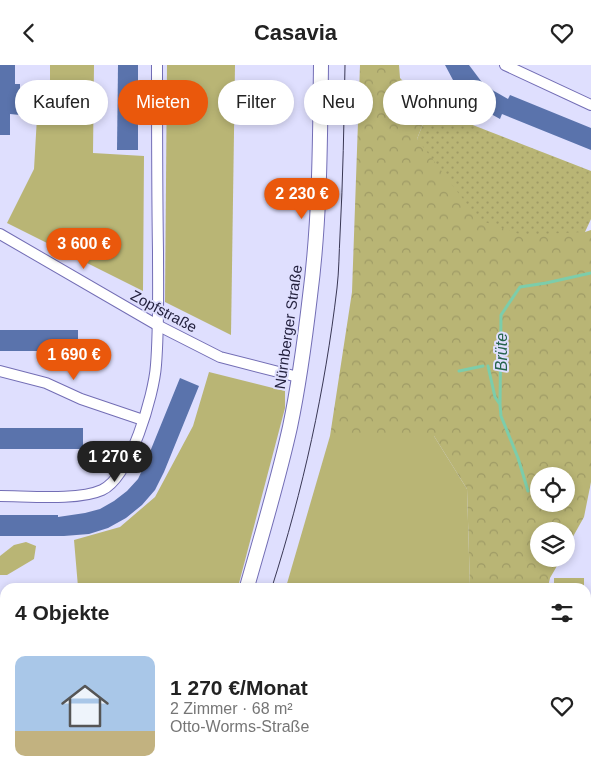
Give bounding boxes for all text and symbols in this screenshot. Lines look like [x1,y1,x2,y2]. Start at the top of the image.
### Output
icon: back [15,19,43,47]
icon: heart [548,19,576,47]
text: Casavia [254,20,337,45]
chip: Kaufen [15,80,108,125]
chip: Mieten [118,80,208,125]
chip: Filter [218,80,294,125]
chip: Neu [304,80,373,125]
chip: Wohnung [383,80,496,125]
pin: 2 230 € [256,177,348,220]
text: 2 230 € [275,185,329,202]
pin: 3 600 € [38,227,130,270]
text: 3 600 € [57,235,111,252]
street label: Nürnberger Straße [271,264,305,390]
street label: Zopfstraße [128,286,200,336]
water label: Brüte [493,333,510,371]
pin: 1 690 € [28,339,120,381]
text: 1 690 € [47,346,101,363]
pin: 1 270 € [69,441,161,483]
text: 1 270 € [88,448,142,465]
map controls [530,467,575,567]
button: locate [530,467,575,512]
button: layers [530,522,575,567]
icon: filters [548,599,576,627]
text: 4 Objekte [15,601,110,624]
icon: home [55,676,115,736]
text: 1 270 €/Monat [170,676,308,699]
icon: heart [548,692,576,720]
text: 2 Zimmer · 68 m² [170,700,293,717]
text: Otto-Worms-Straße [170,718,309,735]

